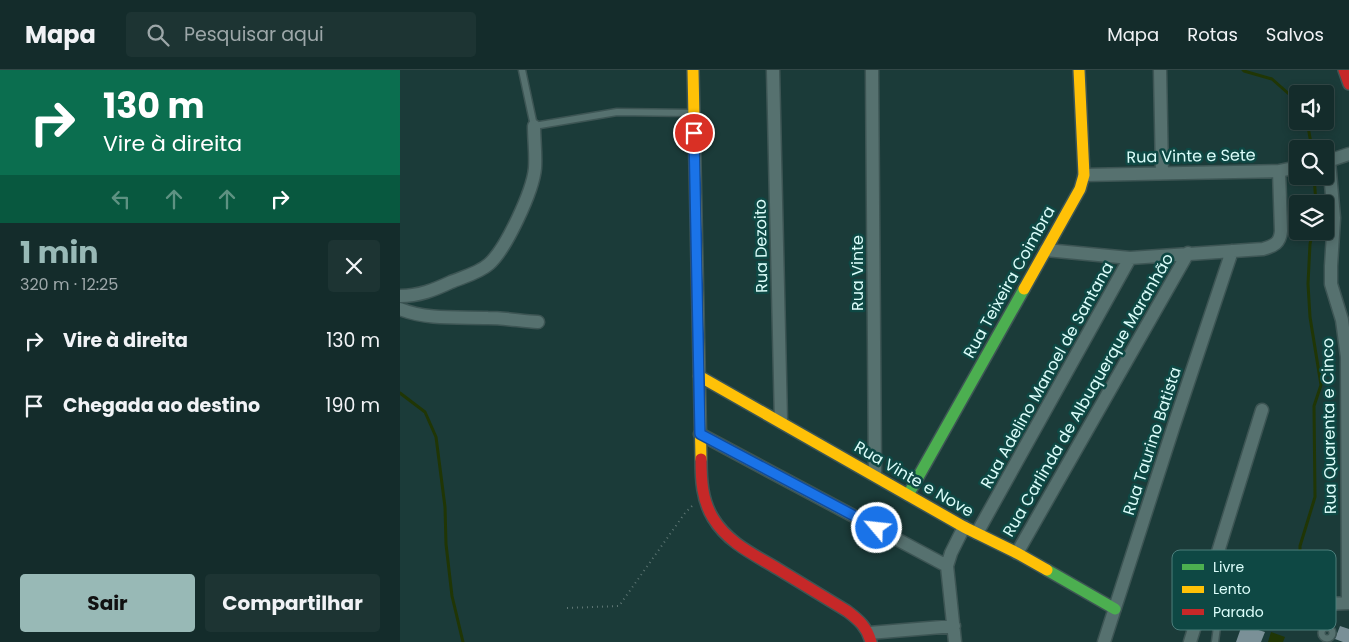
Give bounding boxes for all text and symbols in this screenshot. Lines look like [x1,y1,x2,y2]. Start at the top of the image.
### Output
search box [126,12,476,57]
text: Mapa [25,18,96,51]
icon: search [144,21,172,49]
text: Pesquisar aqui [184,21,324,48]
text: Mapa [1107,22,1159,47]
text: Rotas [1187,22,1238,47]
text: Salvos [1266,22,1324,47]
text: 130 m [103,81,205,130]
map controls [1289,85,1334,240]
button: sound [1289,85,1334,130]
icon: right [20,90,85,155]
pin [673,112,715,154]
icon: arrive [680,119,708,147]
text: Vire à direita [103,128,242,159]
button: search [1289,140,1334,185]
street label: Rua Vinte e Sete [1126,143,1256,169]
icon: left [107,185,135,213]
icon: ahead [160,185,188,213]
icon: ahead [213,185,241,213]
icon: right [266,185,294,213]
button: layers [1289,195,1334,240]
street label: Rua Dezoito [749,199,773,293]
street label: Rua Teixeira Coimbra [958,202,1060,362]
text: 1 min [20,231,98,274]
street label: Rua Vinte [846,235,869,311]
button: close [328,240,380,292]
street label: Rua Carlinda de Albuquerque Maranhão [997,249,1179,541]
street label: Rua Adelino Manoel de Santana [975,258,1119,492]
text: 320 m · 12:25 [20,273,118,296]
icon: right [20,327,48,355]
text: Vire à direita [63,327,188,354]
text: 130 m [326,327,380,354]
street label: Rua Quarenta e Cinco [1316,338,1342,514]
street label: Rua Taurino Batista [1117,364,1187,518]
icon: arrive [20,392,48,420]
text: Chegada ao destino [63,392,260,419]
text: 190 m [325,392,380,419]
street label: Rua Vinte e Nove [850,435,978,523]
position arrow [850,501,902,553]
legend [1172,550,1336,630]
text: Livre [1213,557,1245,577]
button: Sair [20,574,195,632]
button: Compartilhar [205,574,380,632]
text: Lento [1213,579,1251,599]
text: Parado [1213,602,1264,622]

